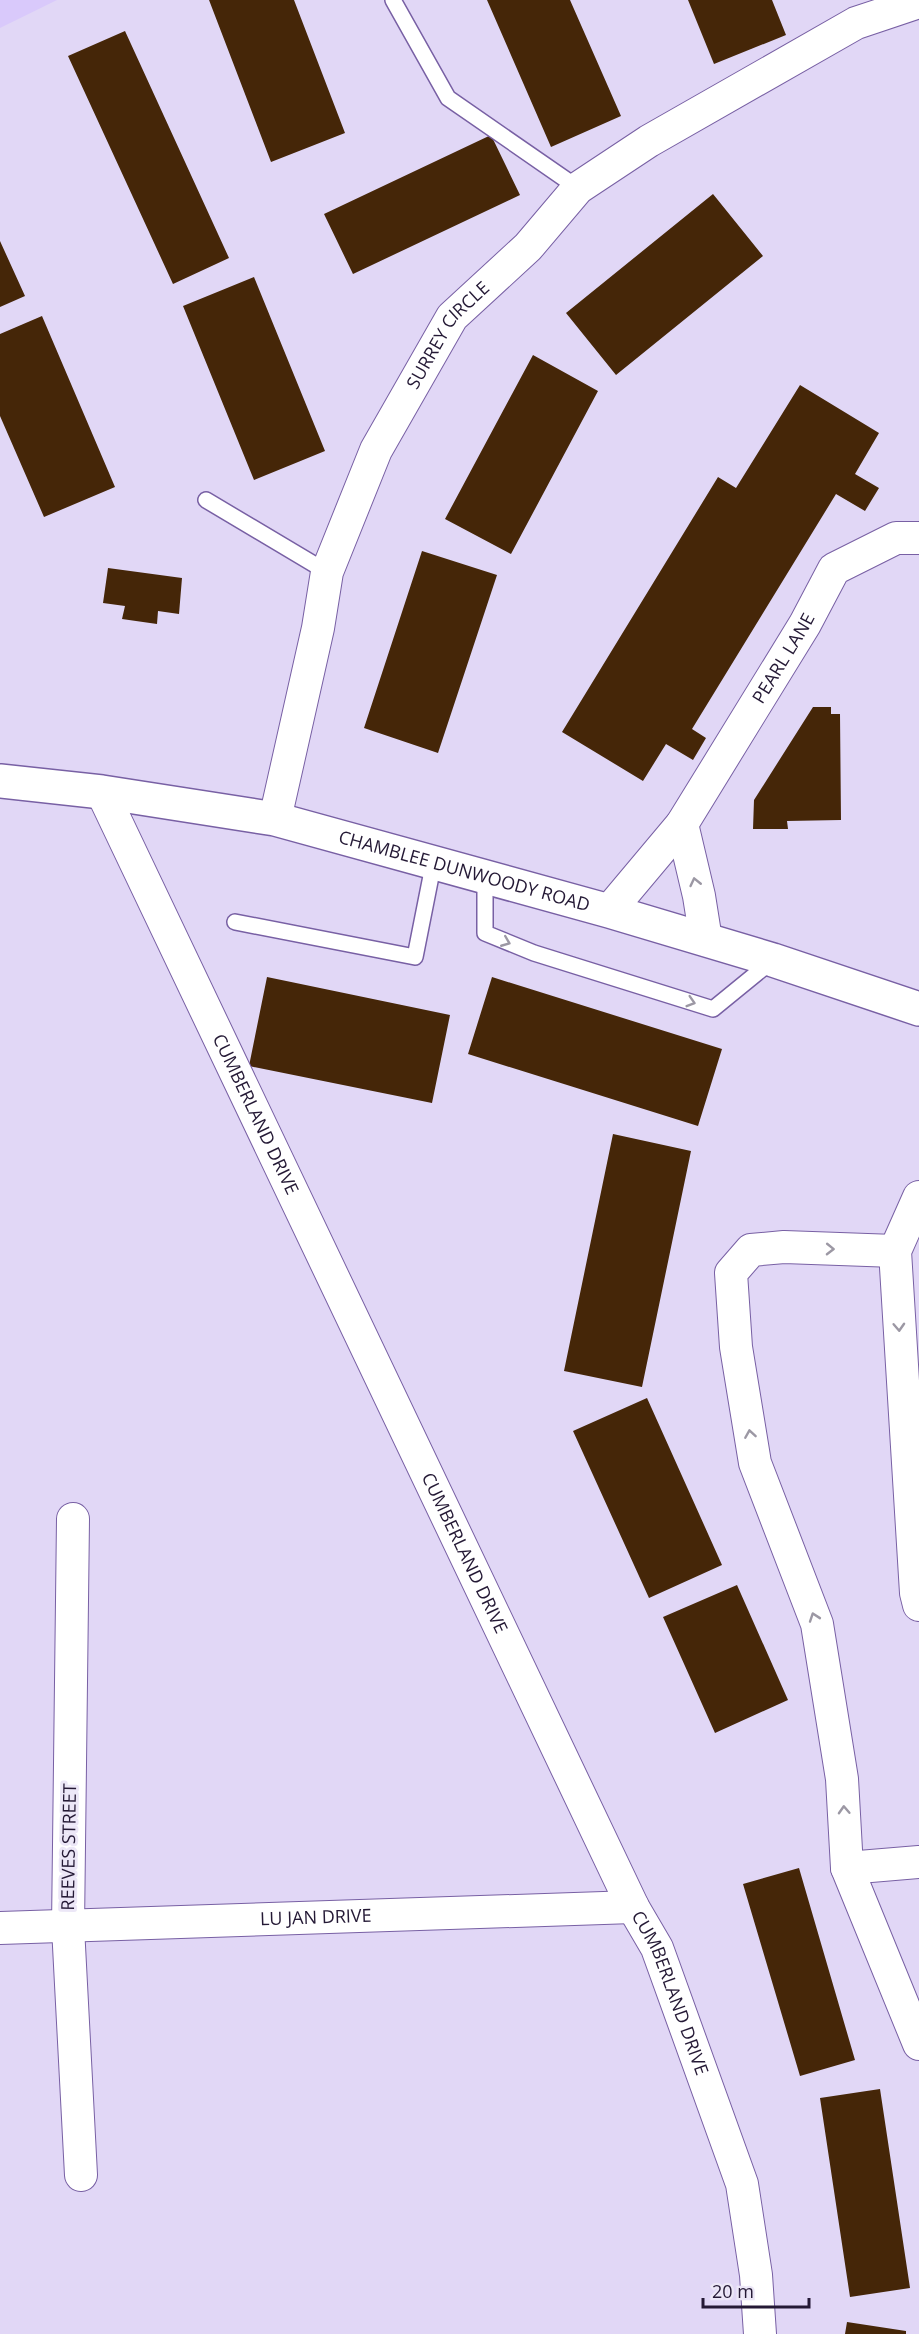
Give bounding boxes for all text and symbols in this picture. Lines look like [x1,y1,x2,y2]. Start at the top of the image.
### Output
street label: SURREY CIRCLE [400,276,494,393]
street label: PEARL LANE [746,609,820,708]
street label: CHAMBLEE DUNWOODY ROAD [336,824,593,916]
one-way arrow [690,877,703,887]
one-way arrow [500,935,511,947]
one-way arrow [685,995,696,1007]
street label: CUMBERLAND DRIVE [208,1030,305,1198]
one-way arrow [826,1242,835,1255]
one-way arrow [893,1322,906,1331]
one-way arrow [745,1429,757,1438]
street label: CUMBERLAND DRIVE [417,1468,514,1637]
one-way arrow [809,1612,822,1623]
street label: REEVES STREET [55,1783,81,1911]
one-way arrow [837,1805,850,1814]
street label: LU JAN DRIVE [260,1903,372,1930]
street label: CUMBERLAND DRIVE [627,1906,715,2078]
scale bar [703,2271,810,2309]
text: 20 m [712,2279,754,2303]

